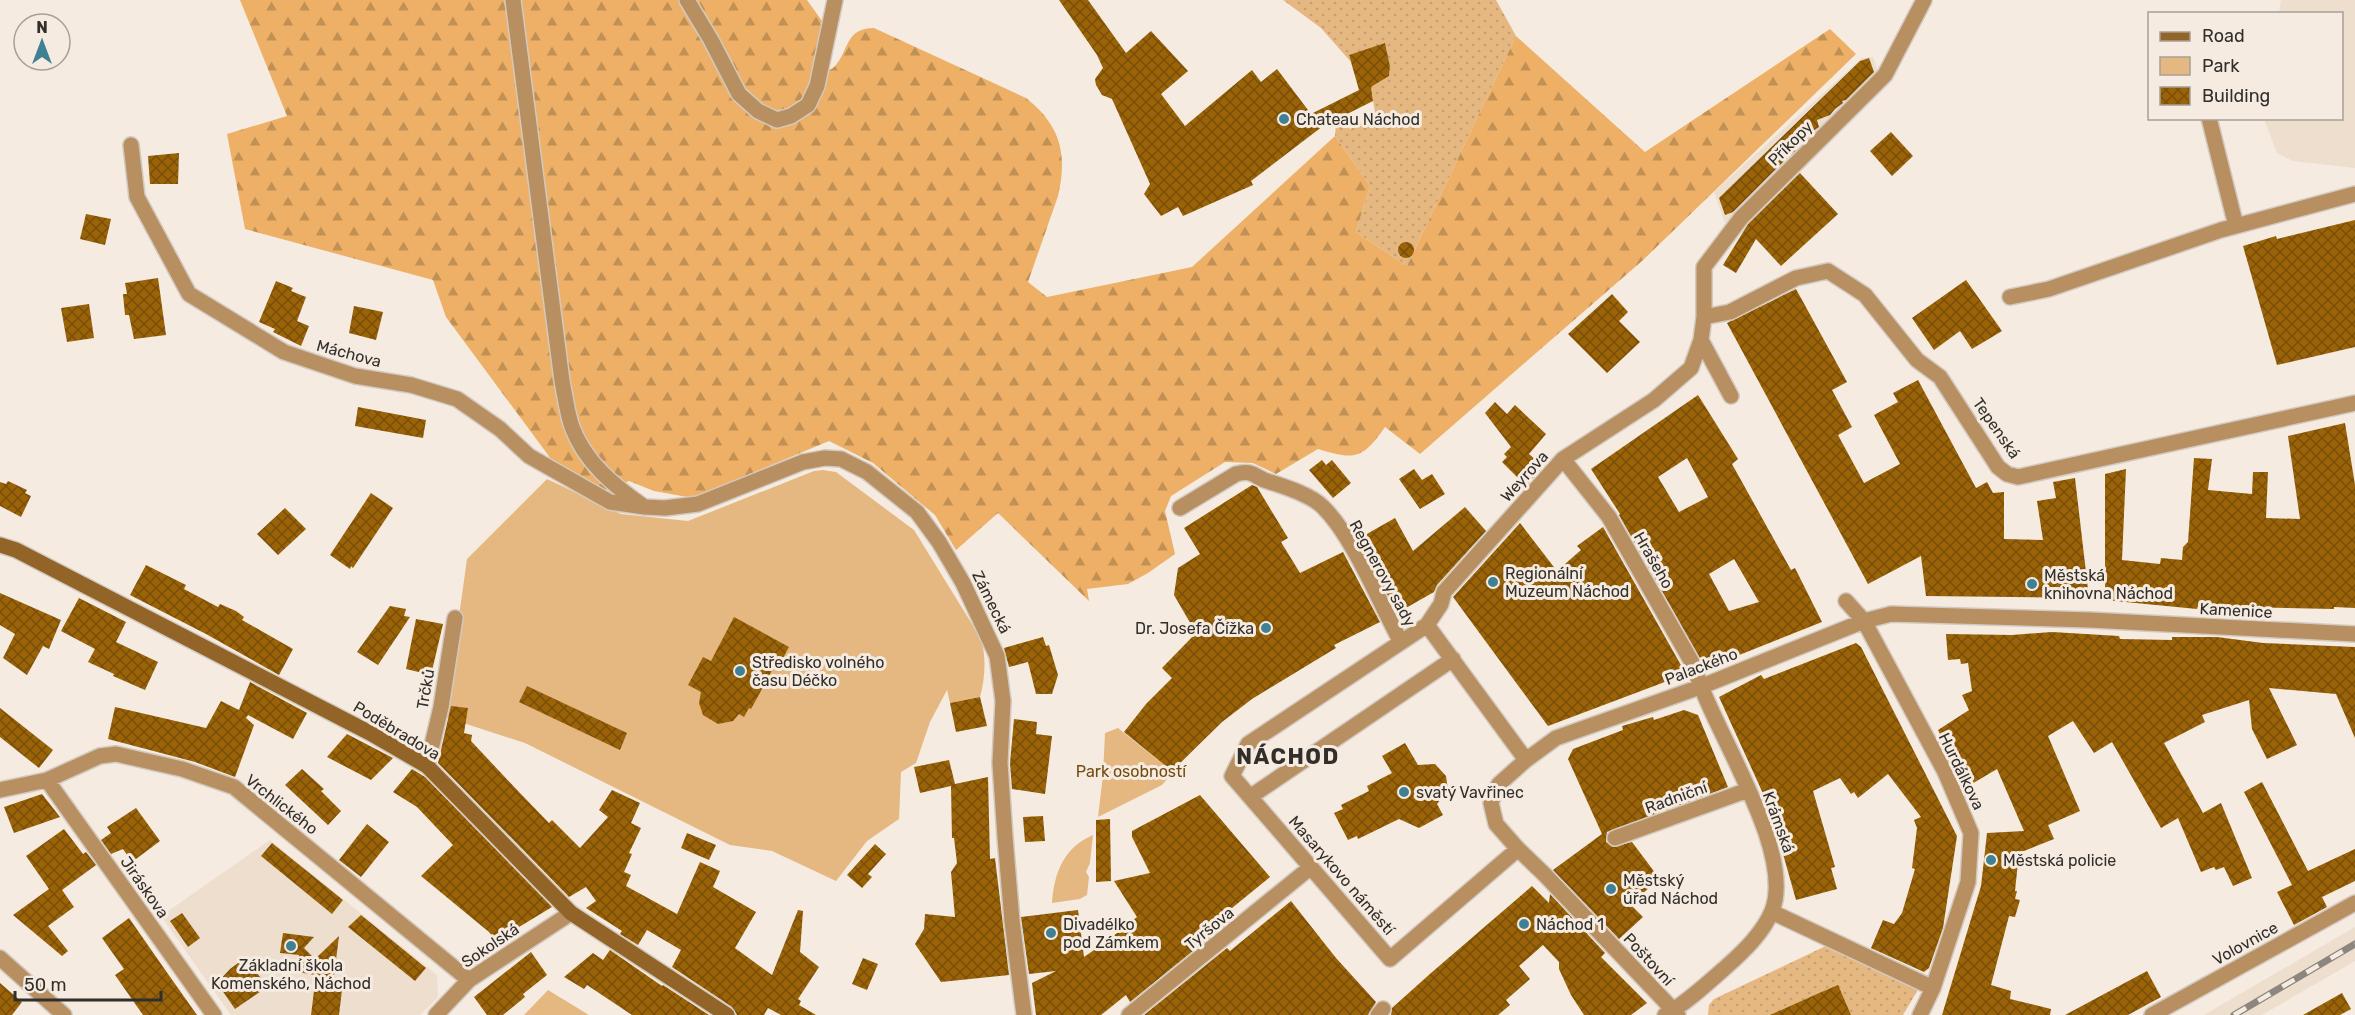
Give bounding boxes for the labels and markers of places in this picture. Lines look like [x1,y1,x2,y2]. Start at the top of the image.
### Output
place label: Chateau Náchod [1296,110,1420,129]
marker: Chateau Náchod [1277,112,1291,126]
place label: Regionální Muzeum Náchod [1505,564,1629,601]
place label: Městská knihovna Náchod [2044,566,2173,603]
marker: Regionální Muzeum Náchod [1486,575,1500,589]
marker: Městská knihovna Náchod [2025,577,2039,591]
place label: Dr. Josefa Čížka [1135,618,1254,638]
marker: Dr. Josefa Čížka [1259,621,1273,635]
place label: Středisko volného času Déčko [752,653,884,690]
marker: Středisko volného času Déčko [733,664,747,678]
place label: svatý Vavřinec [1416,783,1524,802]
marker: svatý Vavřinec [1397,785,1411,799]
place label: Městská policie [2003,851,2116,870]
marker: Městská policie [1984,853,1998,867]
place label: Městský úřad Náchod [1623,871,1718,908]
marker: Městský úřad Náchod [1604,882,1618,896]
place label: Divadélko pod Zámkem [1063,915,1159,952]
place label: Náchod 1 [1536,915,1604,934]
marker: Náchod 1 [1517,917,1531,931]
marker: Divadélko pod Zámkem [1044,926,1058,940]
marker: Základní škola Komenského, Náchod [284,939,298,953]
place label: Základní škola Komenského, Náchod [211,956,371,993]

